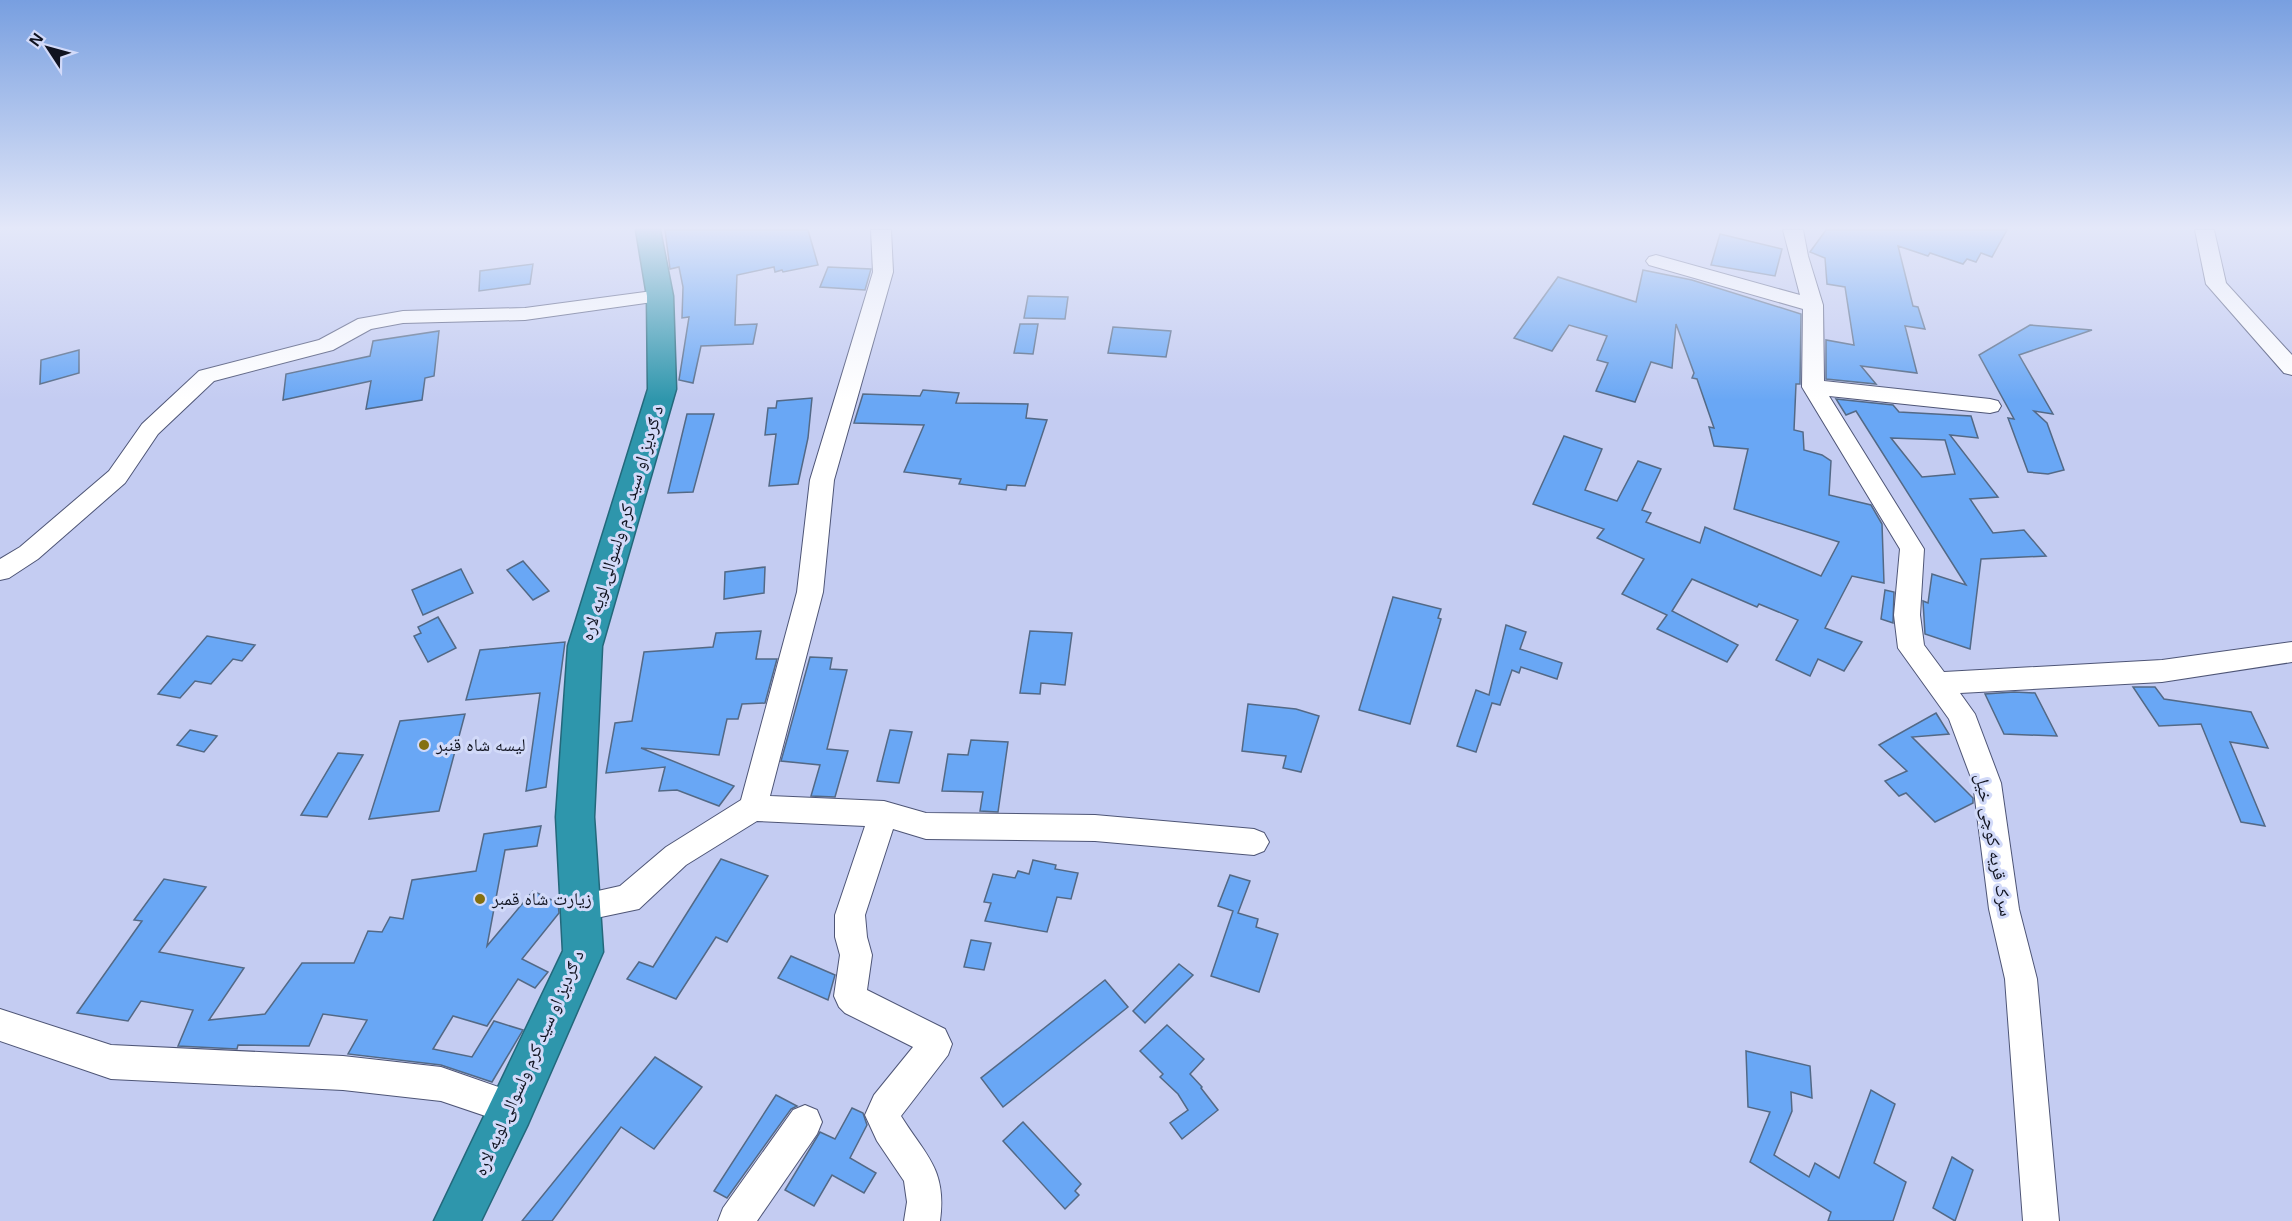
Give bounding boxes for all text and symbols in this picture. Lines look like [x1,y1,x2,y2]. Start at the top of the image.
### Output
north arrow [18,18,78,78]
text: N [26,30,47,49]
street label: د ګردیز او سید کرم ولسوالۍ لویه لاره [577,403,669,643]
place label: لیسه شاه قنبر [435,735,525,756]
marker: لیسه شاه قنبر [417,738,431,752]
street label: سرک قریه کوچی خیل [1971,772,2016,918]
place label: زیارت شاه قمبر [491,889,592,910]
marker: زیارت شاه قمبر [473,892,487,906]
street label: د ګردیز او سید کرم ولسوالۍ لویه لاره [470,947,590,1180]

